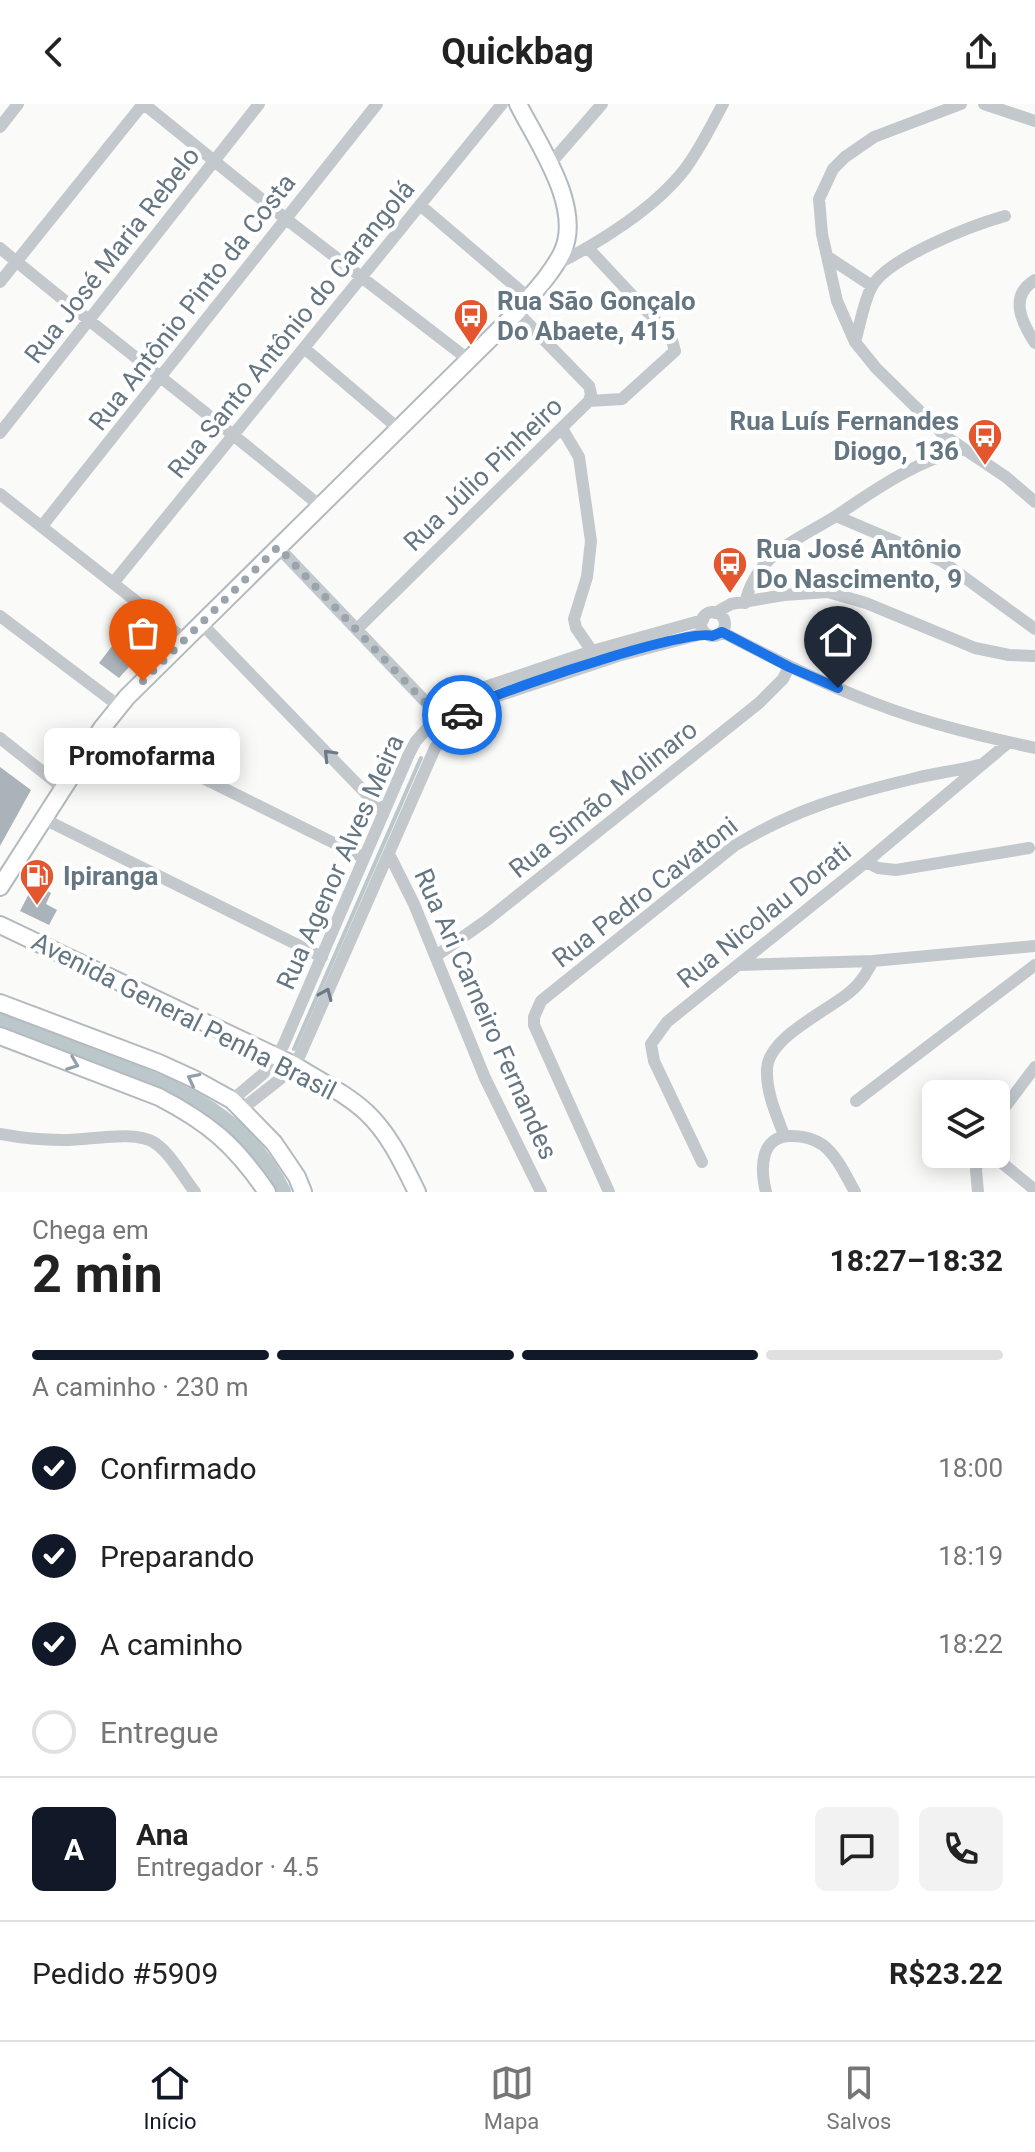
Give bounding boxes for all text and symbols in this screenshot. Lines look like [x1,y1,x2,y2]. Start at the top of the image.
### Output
icon: back [32,30,76,74]
icon: share [959,30,1003,74]
text: Quickbag [441,31,594,73]
street label: Rua José Maria Rebelo [18,141,206,369]
street label: Rua Antônio Pinto da Costa [83,168,301,436]
street label: Rua Santo Antônio do Carangolá [162,174,420,484]
place label: Rua São Gonçalo Do Abaete, 415 [497,286,696,346]
bus stop icon: Rua São Gonçalo Do Abaete, 415 [452,297,490,347]
street label: Rua Júlio Pinheiro [398,391,568,557]
place label: Rua Luís Fernandes Diogo, 136 [730,406,959,466]
bus stop icon: Rua Luís Fernandes Diogo, 136 [966,417,1004,467]
place label: Rua José Antônio Do Nascimento, 9 [756,534,962,594]
bus stop icon: Rua José Antônio Do Nascimento, 9 [711,545,749,595]
pin [109,599,177,681]
pin [804,606,872,688]
icon: bag [121,611,165,655]
icon: home [816,618,860,662]
courier [422,675,502,755]
icon: car [440,693,484,737]
street label: Rua Simão Molinaro [503,714,703,884]
callout: Promofarma [45,729,241,785]
street label: Rua Agenor Alves Meira [270,730,410,994]
text: Promofarma [69,741,215,771]
one-way arrow [324,750,338,764]
street label: Rua Pedro Cavatoni [546,810,744,974]
street label: Rua Nicolau Dorati [671,836,857,994]
fuel station icon: Ipiranga [18,857,56,907]
place label: Ipiranga [63,861,159,891]
street label: Rua Ari Carneiro Fernandes [408,864,564,1164]
street label: Avenida General Penha Brasil [27,926,341,1106]
one-way arrow [317,988,333,1002]
one-way arrow [65,1054,79,1071]
one-way arrow [186,1073,201,1088]
map controls [922,1080,1010,1168]
button: layers [922,1080,1010,1168]
text: Chega em [32,1215,149,1245]
text: 18:27–18:32 [829,1243,1003,1278]
text: 2 min [32,1244,163,1305]
text: A caminho · 230 m [32,1372,249,1402]
icon: check [32,1446,76,1490]
text: Confirmado [100,1451,257,1486]
text: 18:00 [938,1453,1003,1483]
icon: check [32,1534,76,1578]
text: Preparando [100,1539,254,1574]
text: 18:19 [938,1541,1003,1571]
icon: check [32,1622,76,1666]
text: A caminho [100,1627,243,1662]
text: 18:22 [938,1629,1003,1659]
text: Entregue [100,1715,219,1750]
button: chat [815,1807,899,1891]
button: phone [919,1807,1003,1891]
text: Ana [136,1817,189,1852]
text: A [64,1832,84,1867]
text: Entregador · 4.5 [136,1852,319,1882]
text: Pedido #5909 [32,1956,218,1991]
text: R$23.22 [889,1956,1003,1991]
tab: Início [144,2061,197,2134]
tab: Mapa [484,2061,539,2134]
tab: Salvos [827,2061,891,2134]

